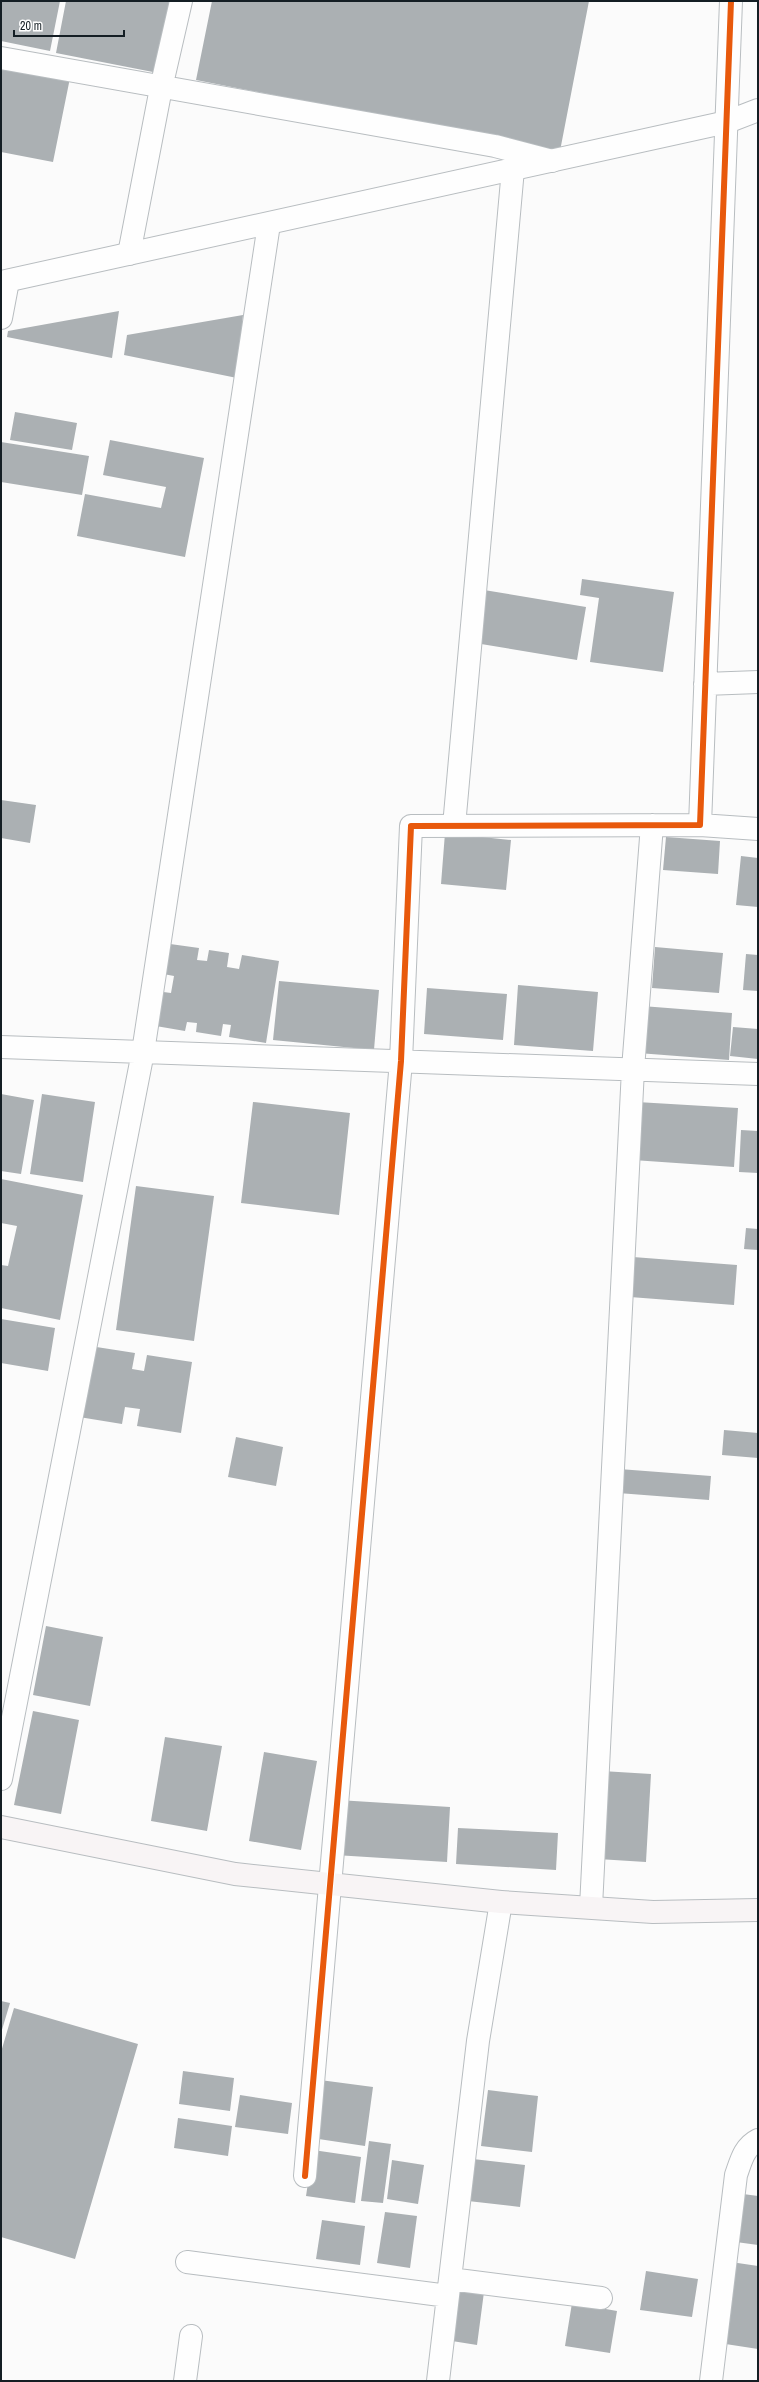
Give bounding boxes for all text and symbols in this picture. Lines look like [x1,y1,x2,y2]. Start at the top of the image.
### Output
scale bar [14,12,124,38]
text: 20 m [20,18,42,34]

